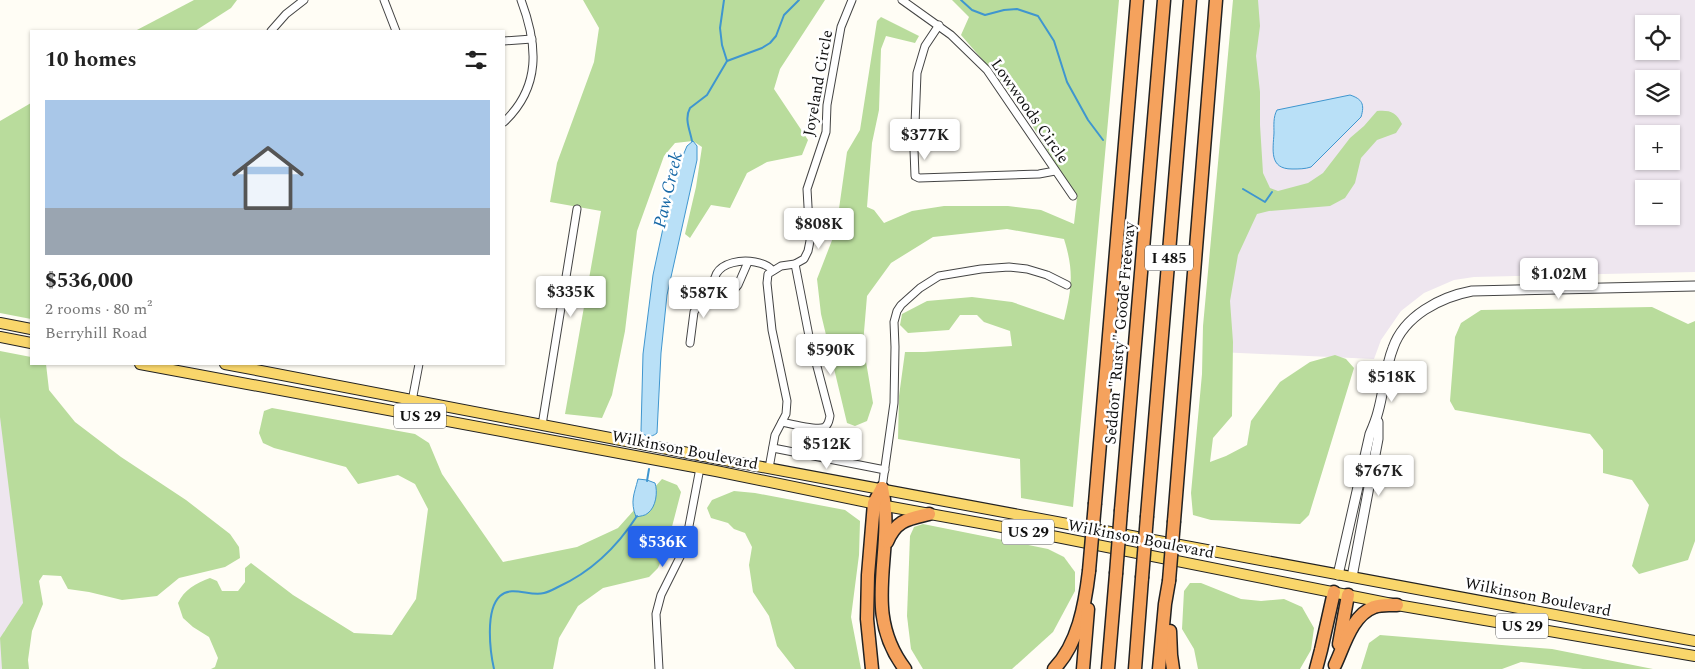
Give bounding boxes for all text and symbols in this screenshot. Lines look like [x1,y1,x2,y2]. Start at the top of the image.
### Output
map controls [1635,15,1680,225]
button: locate [1635,15,1680,60]
street label: Joyeland Circle [797,28,839,138]
text: 10 homes [45,44,137,76]
icon: filters [462,46,490,74]
street label: Lowwoods Circle [985,54,1075,168]
button: layers [1635,70,1680,115]
pin: $377K [890,119,960,161]
text: $377K [901,123,949,147]
button: + [1635,125,1680,170]
icon: home [223,133,313,223]
water label: Paw Creek [646,149,690,231]
button: − [1635,180,1680,225]
pin: $808K [784,208,854,250]
text: $808K [795,212,843,236]
street label: Seddon "Rusty" Goode Freeway [1098,219,1142,445]
road number: I 485 [1145,246,1193,270]
pin: $1.02M [1518,258,1600,300]
text: $1.02M [1531,262,1587,286]
text: $536,000 [45,265,133,297]
pin: $335K [536,276,606,318]
pin: $587K [669,276,739,319]
text: $335K [547,280,595,304]
text: $587K [680,281,728,305]
text: 2 rooms · 80 m² [45,297,152,321]
text: Berryhill Road [45,321,148,345]
pin: $590K [796,334,866,376]
text: $590K [807,338,855,362]
pin: $518K [1357,360,1427,403]
text: $518K [1368,365,1416,389]
road number: US 29 [394,404,446,428]
street label: Wilkinson Boulevard [610,424,760,476]
pin: $512K [792,428,862,470]
text: $512K [803,432,851,456]
pin: $767K [1344,454,1414,497]
text: $767K [1355,459,1403,483]
street label: Wilkinson Boulevard [1066,513,1216,565]
road number: US 29 [1002,520,1054,544]
pin: $536K [628,526,698,568]
text: $536K [639,530,687,554]
street label: Wilkinson Boulevard [1463,571,1613,623]
road number: US 29 [1496,614,1548,638]

